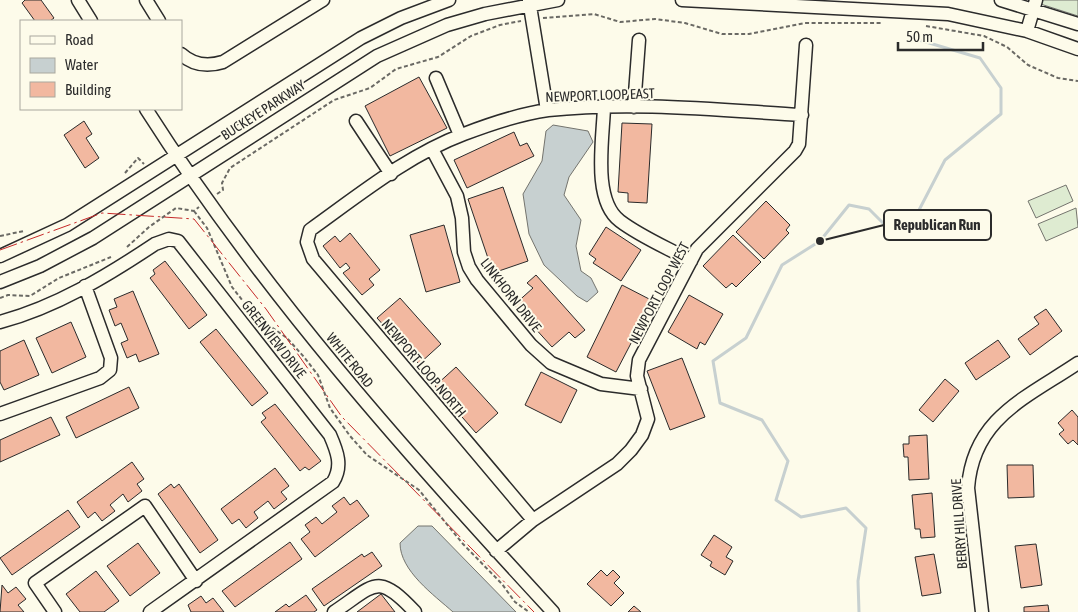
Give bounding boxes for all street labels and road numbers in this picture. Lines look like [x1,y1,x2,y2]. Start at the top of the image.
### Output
street label: BUCKEYE PARKWAY [218,76,309,143]
street label: NEWPORT LOOP EAST [545,85,655,105]
street label: NEWPORT LOOP WEST [625,239,693,347]
street label: LINKHORN DRIVE [477,255,545,335]
street label: GREENVIEW DRIVE [239,297,309,381]
street label: NEWPORT LOOP NORTH [379,316,469,420]
street label: WHITE ROAD [323,329,377,391]
street label: BERRY HILL DRIVE [948,478,970,570]

